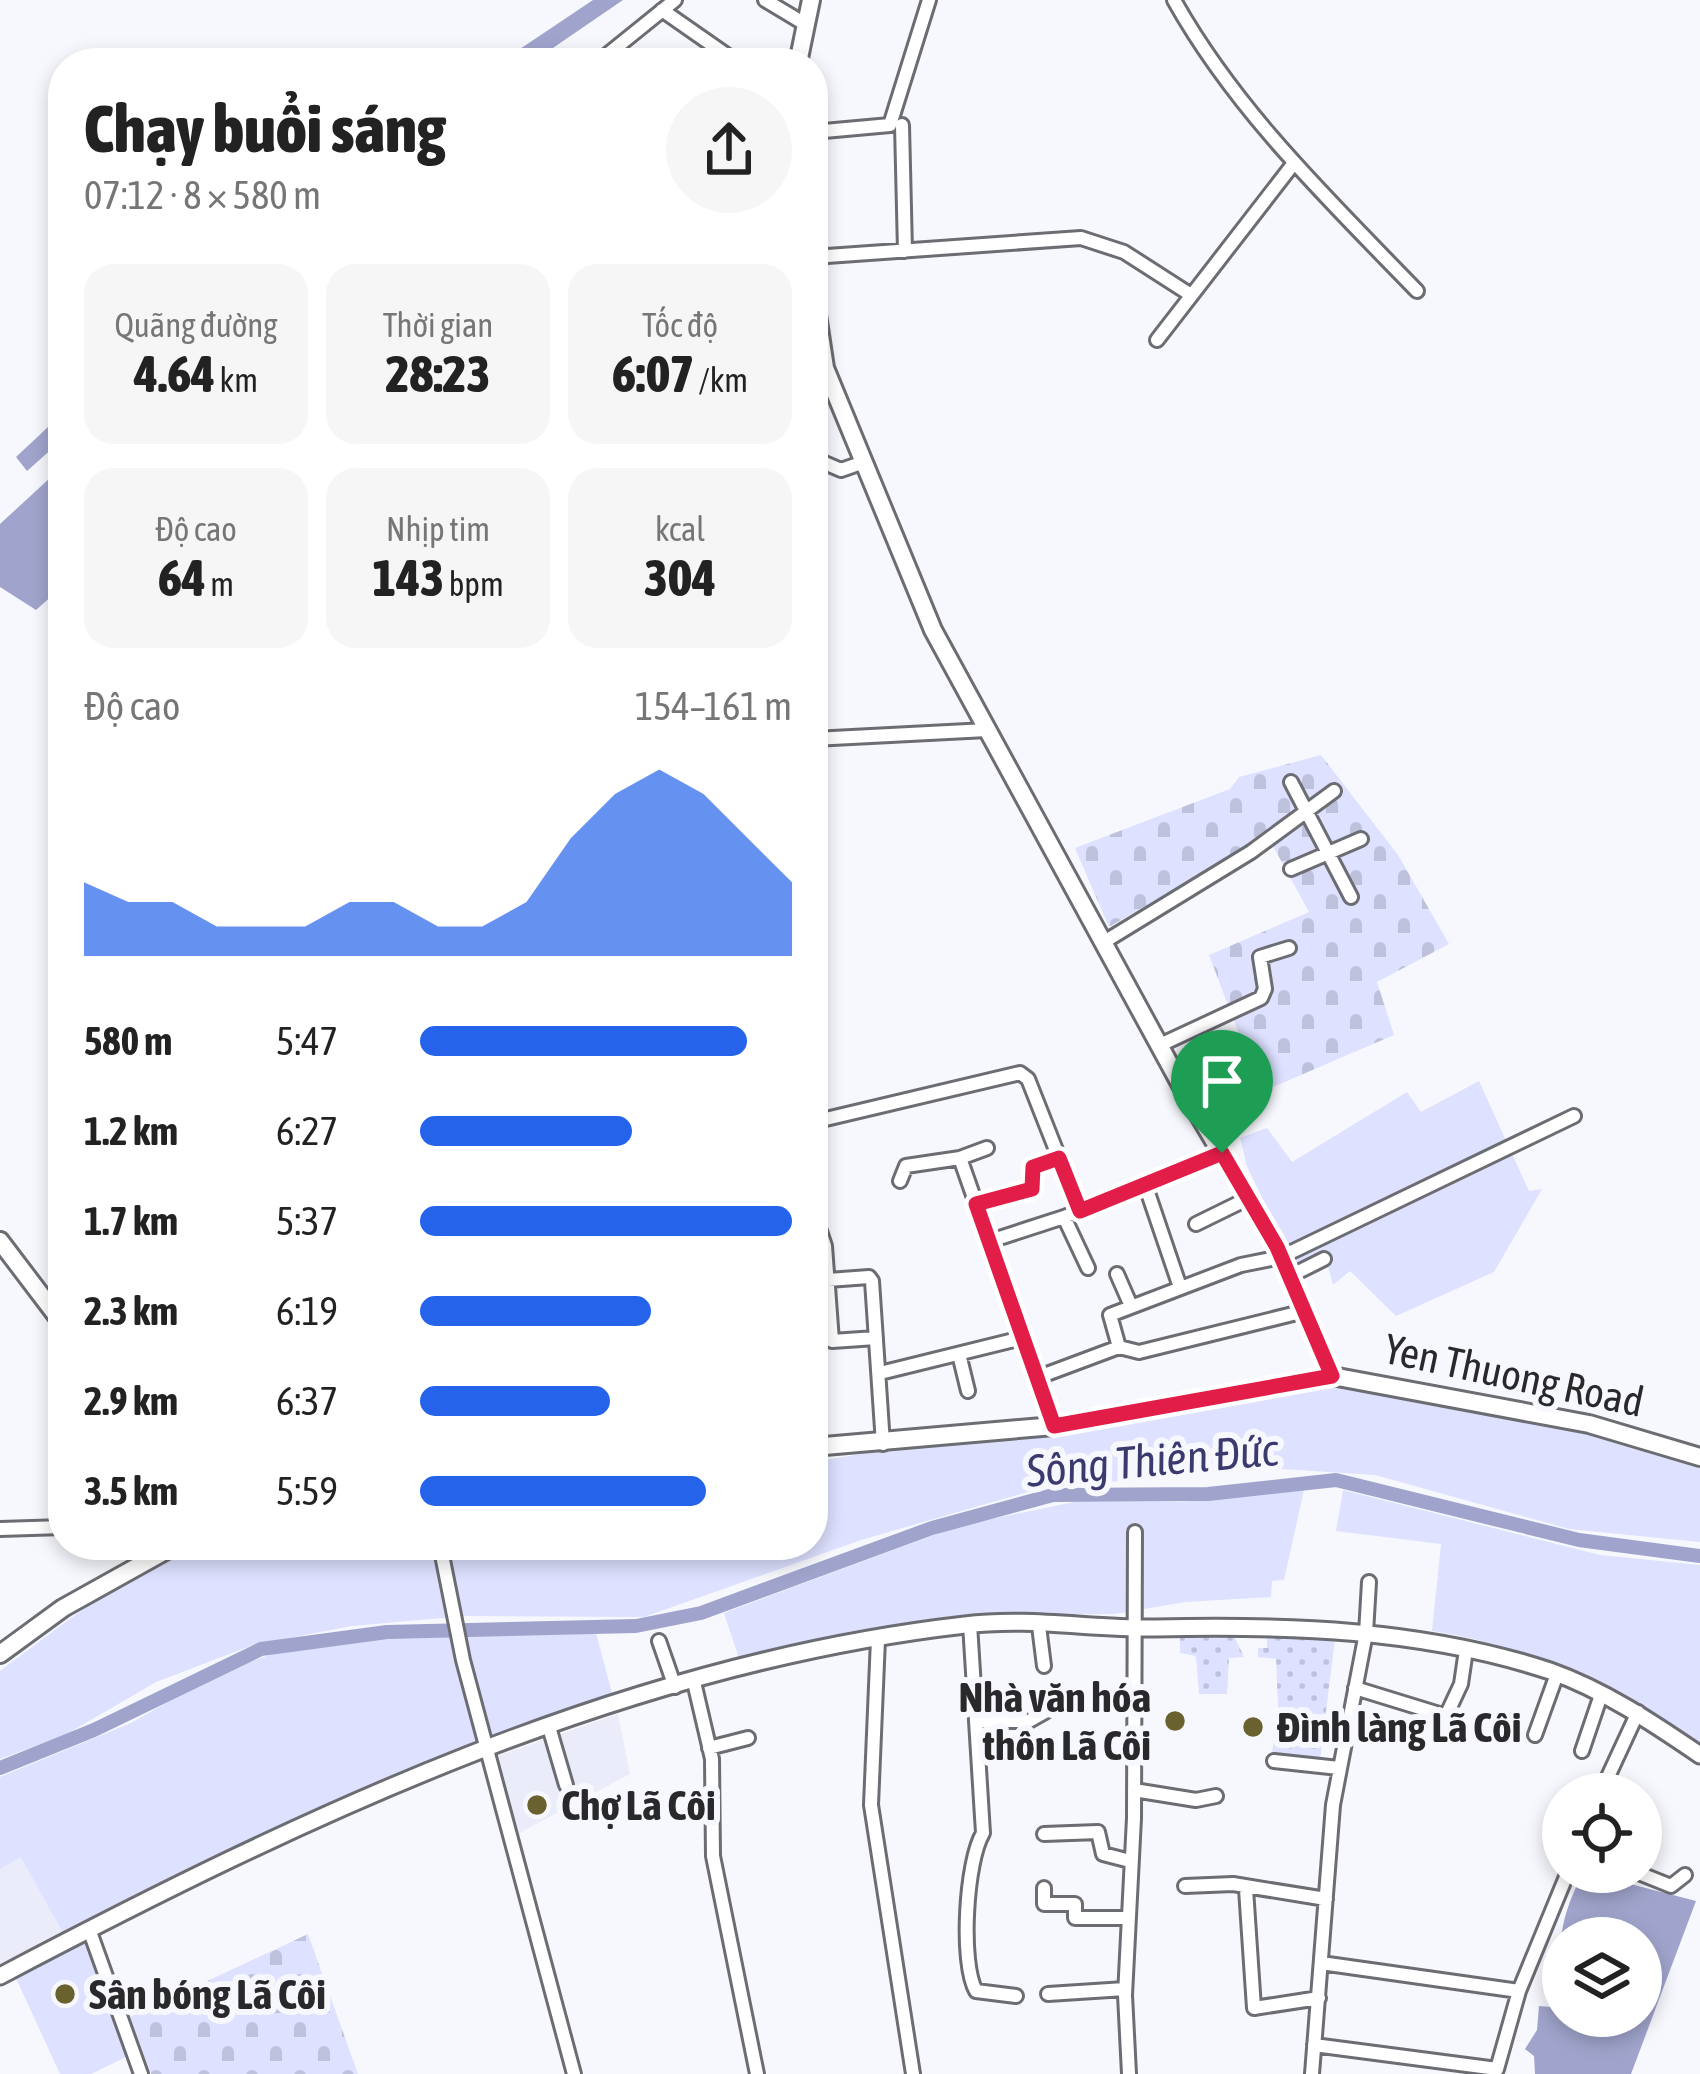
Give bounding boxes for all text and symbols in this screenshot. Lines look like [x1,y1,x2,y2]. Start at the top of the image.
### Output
button: share [666,87,792,213]
text: Chạy buổi sáng [84,90,445,166]
text: 07:12 · 8 × 580 m [84,173,321,217]
text: Quãng đường [115,306,277,344]
text: Thời gian [383,306,493,344]
text: Tốc độ [642,306,718,344]
text: 4.64 [134,344,215,403]
text: 28:23 [386,344,490,403]
text: 6:07 [612,344,694,403]
text: km [215,361,258,399]
text: /km [694,361,748,399]
text: Độ cao [155,510,237,548]
text: Nhịp tim [386,510,490,548]
text: kcal [655,510,705,548]
text: 64 [158,548,206,607]
text: 143 [372,548,444,607]
text: 304 [644,548,716,607]
text: m [206,565,234,603]
text: bpm [444,565,504,603]
text: Độ cao [84,684,180,728]
text: 154–161 m [635,684,792,728]
text: 580 m [84,1019,172,1063]
text: 5:47 [276,1019,338,1063]
pin [1171,1030,1273,1153]
icon: arrive [1189,1048,1255,1114]
text: 1.2 km [84,1109,178,1153]
text: 6:27 [276,1109,338,1153]
text: 1.7 km [84,1199,178,1243]
text: 5:37 [276,1199,338,1243]
text: 2.3 km [84,1289,178,1333]
text: 6:19 [276,1289,338,1333]
street label: Yen Thuong Road [1380,1324,1648,1426]
text: 2.9 km [84,1379,178,1423]
text: 6:37 [276,1379,338,1423]
water label: Sông Thiên Đức [1023,1423,1281,1497]
text: 3.5 km [84,1469,178,1513]
text: 5:59 [276,1469,338,1513]
place label: Nhà văn hóa thôn Lã Côi [958,1673,1151,1769]
place label: Đình làng Lã Côi [1277,1703,1521,1751]
marker: Nhà văn hóa thôn Lã Côi [1162,1708,1188,1734]
marker: Đình làng Lã Côi [1240,1714,1266,1740]
map controls [1542,1773,1662,2037]
button: locate [1542,1773,1662,1893]
place label: Chợ Lã Côi [561,1781,716,1829]
marker: Chợ Lã Côi [524,1792,550,1818]
button: layers [1542,1917,1662,2037]
place label: Sân bóng Lã Côi [89,1970,326,2018]
marker: Sân bóng Lã Côi [52,1981,78,2007]

